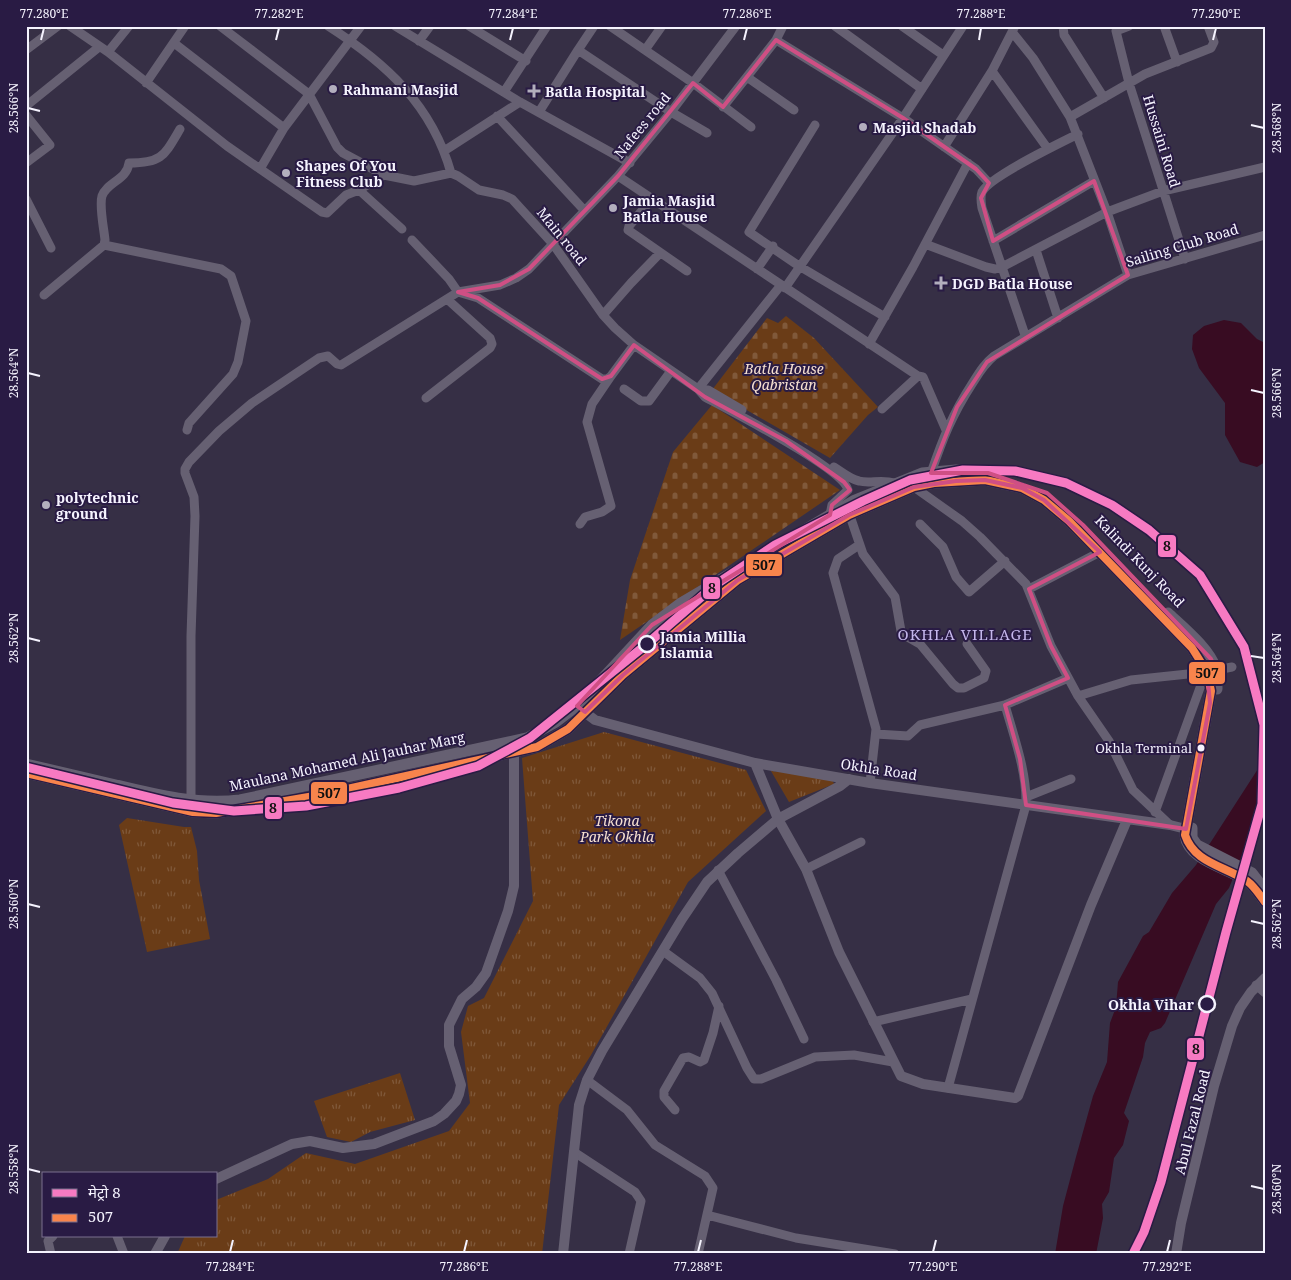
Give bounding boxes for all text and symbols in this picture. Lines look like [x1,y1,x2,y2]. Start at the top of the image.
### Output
text: 77.280°E [20,5,68,22]
text: 77.282°E [255,5,303,22]
text: 77.284°E [489,5,537,22]
text: 77.286°E [723,5,771,22]
text: 77.288°E [957,5,1005,22]
text: 77.290°E [1192,5,1240,22]
place label: Rahmani Masjid [343,80,458,99]
place label: Batla Hospital [545,82,645,101]
text: 28.566°N [5,83,22,133]
marker: Rahmani Masjid [327,83,339,95]
marker: Batla Hospital [527,84,541,98]
street label: Nafees road [609,88,675,162]
street label: Hussaini Road [1139,92,1185,190]
text: 28.568°N [1268,103,1285,153]
place label: Masjid Shadab [873,118,976,137]
marker: Masjid Shadab [857,121,869,133]
place label: Shapes Of You Fitness Club [296,156,396,191]
marker: Shapes Of You Fitness Club [280,167,292,179]
place label: Jamia Masjid Batla House [622,191,715,226]
marker: Jamia Masjid Batla House [607,202,619,214]
street label: Main road [533,203,591,269]
street label: Sailing Club Road [1123,219,1241,271]
place label: DGD Batla House [952,274,1072,293]
marker: DGD Batla House [934,276,948,290]
text: 28.564°N [5,348,22,398]
park label: Batla House Qabristan [743,359,824,394]
text: 28.566°N [1268,368,1285,418]
place label: polytechnic ground [56,488,139,523]
marker: polytechnic ground [40,499,52,511]
street label: Kalindi Kunj Road [1091,511,1189,612]
line badge: 8 [1157,534,1177,558]
text: 8 [1163,536,1171,555]
line badge: 507 [745,553,783,577]
text: 507 [752,555,776,574]
line badge: 8 [702,576,721,600]
text: 8 [708,578,716,597]
text: 28.562°N [5,613,22,663]
district label: OKHLA VILLAGE [898,624,1033,644]
place label: Jamia Millia Islamia [659,627,746,662]
text: 28.564°N [1268,633,1285,683]
marker: Jamia Millia Islamia [638,635,656,653]
line badge: 507 [1188,661,1226,685]
text: 507 [1195,663,1219,682]
street label: Maulana Mohamed Ali Jauhar Marg [228,727,467,795]
place label: Okhla Terminal [1095,739,1192,757]
marker: Okhla Terminal [1196,743,1206,753]
street label: Okhla Road [839,754,919,784]
line badge: 507 [310,781,348,805]
text: 507 [317,783,341,802]
line badge: 8 [264,796,283,820]
text: 8 [269,798,277,817]
park label: Tikona Park Okhla [579,811,655,846]
text: 28.560°N [5,879,22,929]
text: 28.562°N [1268,899,1285,949]
place label: Okhla Vihar [1108,995,1195,1014]
marker: Okhla Vihar [1198,995,1216,1013]
line badge: 8 [1186,1037,1205,1061]
text: 8 [1192,1039,1200,1058]
street label: Abul Fazal Road [1170,1067,1214,1177]
text: 28.558°N [5,1144,22,1194]
text: 28.560°N [1268,1164,1285,1214]
legend [42,1172,218,1238]
text: मेट्रो 8 [88,1182,121,1202]
text: 507 [88,1206,113,1226]
text: 77.284°E [206,1258,254,1275]
text: 77.286°E [440,1258,488,1275]
text: 77.288°E [674,1258,722,1275]
text: 77.290°E [909,1258,957,1275]
text: 77.292°E [1143,1258,1191,1275]

